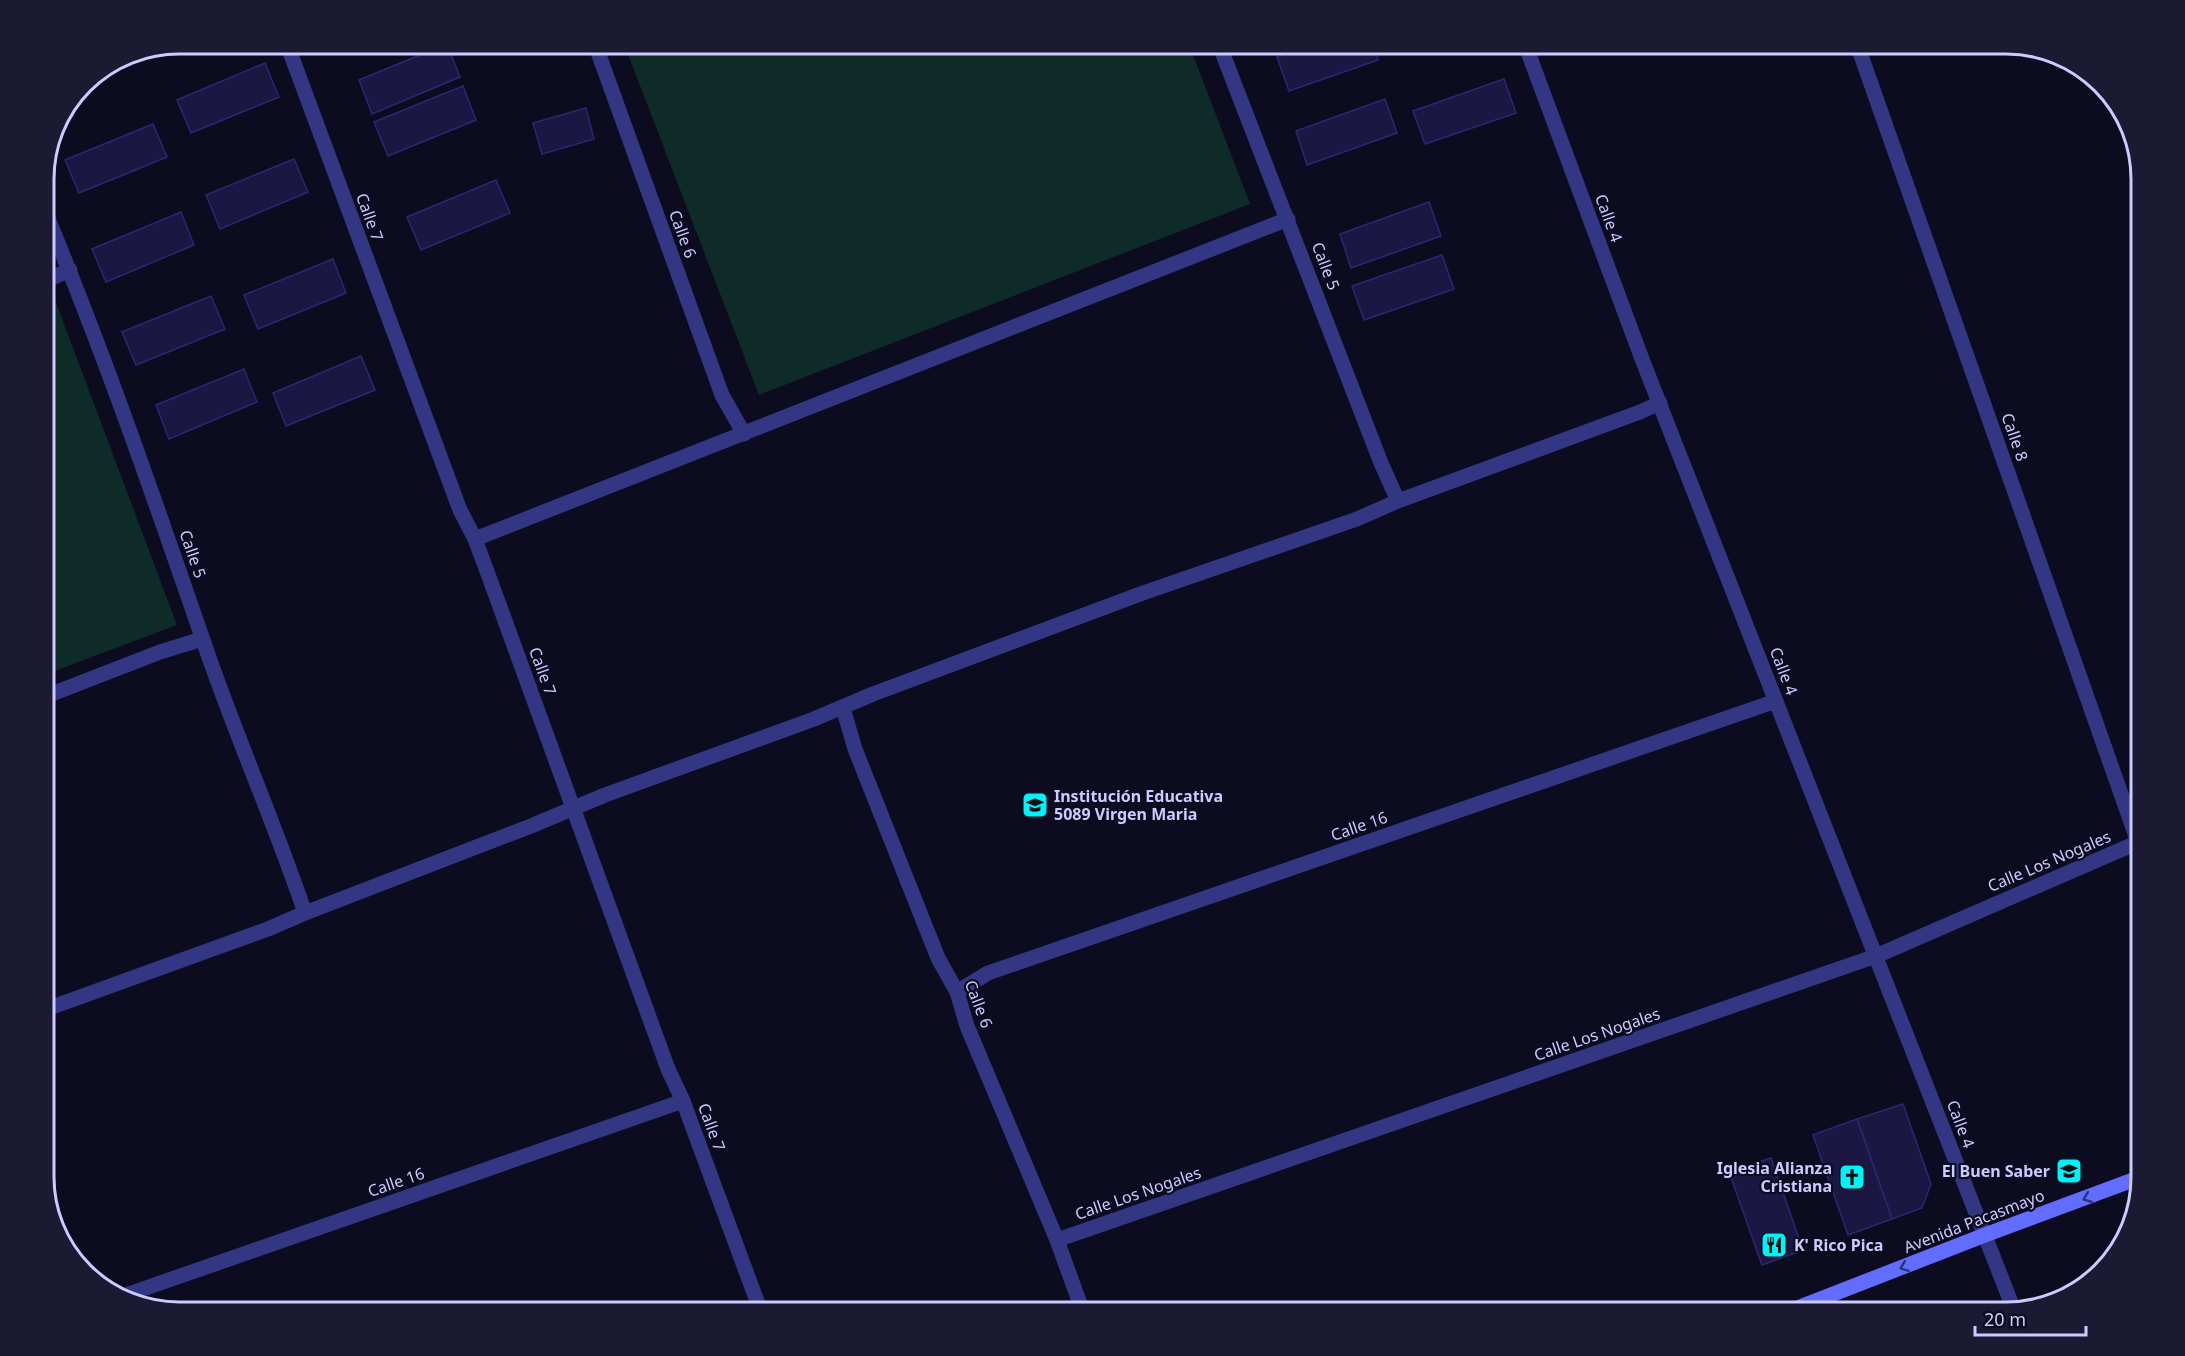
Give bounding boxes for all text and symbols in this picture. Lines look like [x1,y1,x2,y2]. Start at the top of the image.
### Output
street label: Calle 7 [351,190,389,244]
street label: Calle 4 [1590,191,1628,245]
street label: Calle 6 [664,207,702,261]
street label: Calle 5 [1307,239,1345,293]
street label: Calle 8 [1997,410,2033,464]
street label: Calle 5 [175,527,211,581]
street label: Calle 7 [524,644,562,698]
street label: Calle 4 [1765,644,1803,698]
place label: Institución Educativa 5089 Virgen Maria [1054,785,1223,825]
school or university icon: Institución Educativa 5089 Virgen Maria [1020,790,1050,820]
street label: Calle 16 [1328,806,1390,846]
street label: Calle Los Nogales [1984,825,2114,897]
street label: Calle 6 [960,977,998,1031]
street label: Calle Los Nogales [1531,1002,1663,1066]
street label: Calle 4 [1942,1097,1980,1151]
street label: Calle 7 [693,1100,731,1154]
school or university icon: El Buen Saber [2054,1156,2084,1186]
place label: Iglesia Alianza Cristiana [1717,1157,1832,1197]
place label: El Buen Saber [1942,1160,2050,1182]
street label: Calle Los Nogales [1072,1161,1204,1225]
street label: Calle 16 [365,1162,427,1202]
church icon: Iglesia Alianza Cristiana [1837,1162,1867,1192]
street label: Avenida Pacasmayo [1900,1184,2048,1258]
one-way arrow [2082,1190,2092,1203]
restaurant icon: K' Rico Pica [1759,1230,1789,1260]
place label: K' Rico Pica [1794,1234,1883,1256]
one-way arrow [1899,1260,1910,1272]
scale bar [1975,1299,2086,1337]
text: 20 m [1984,1307,2026,1331]

